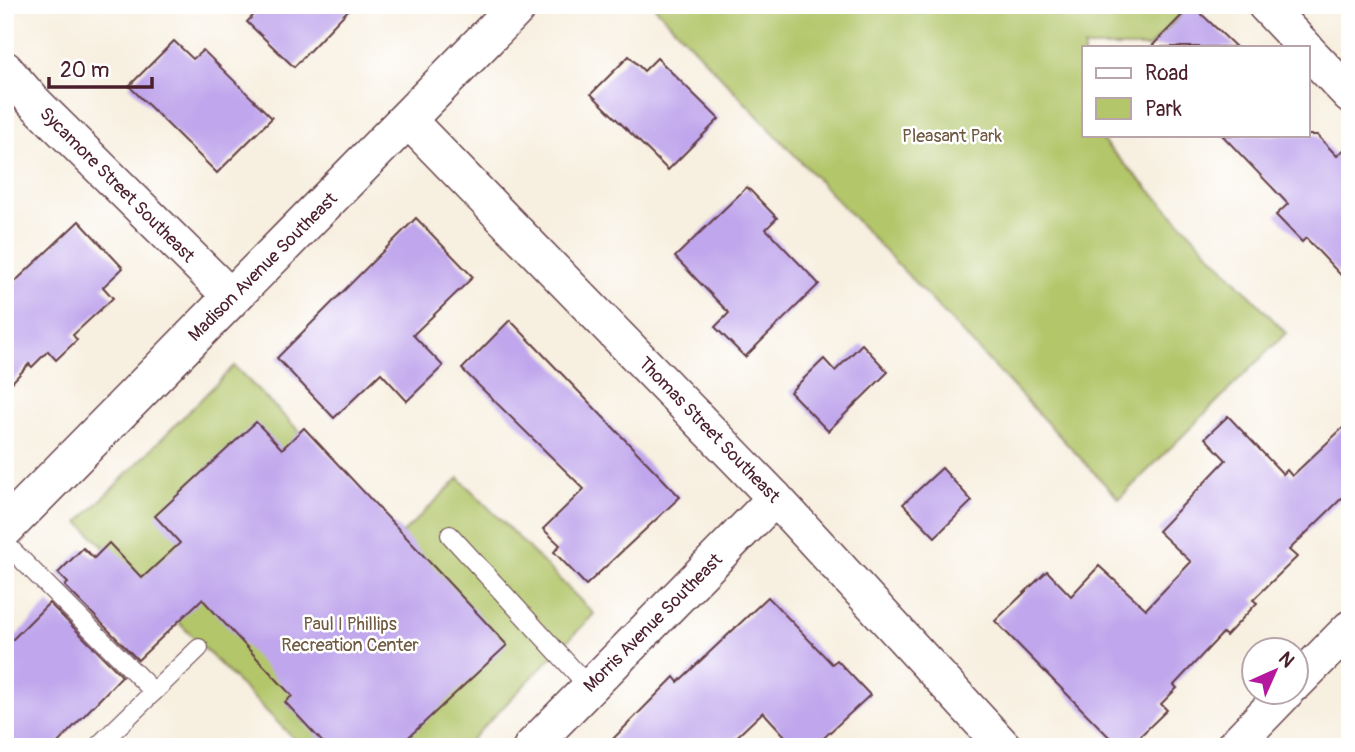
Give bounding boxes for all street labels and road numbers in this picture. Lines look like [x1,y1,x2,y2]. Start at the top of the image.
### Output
street label: Sycamore Street Southeast [34,102,200,268]
street label: Madison Avenue Southeast [184,187,343,346]
street label: Thomas Street Southeast [633,352,785,508]
street label: Morris Avenue Southeast [579,548,728,697]

